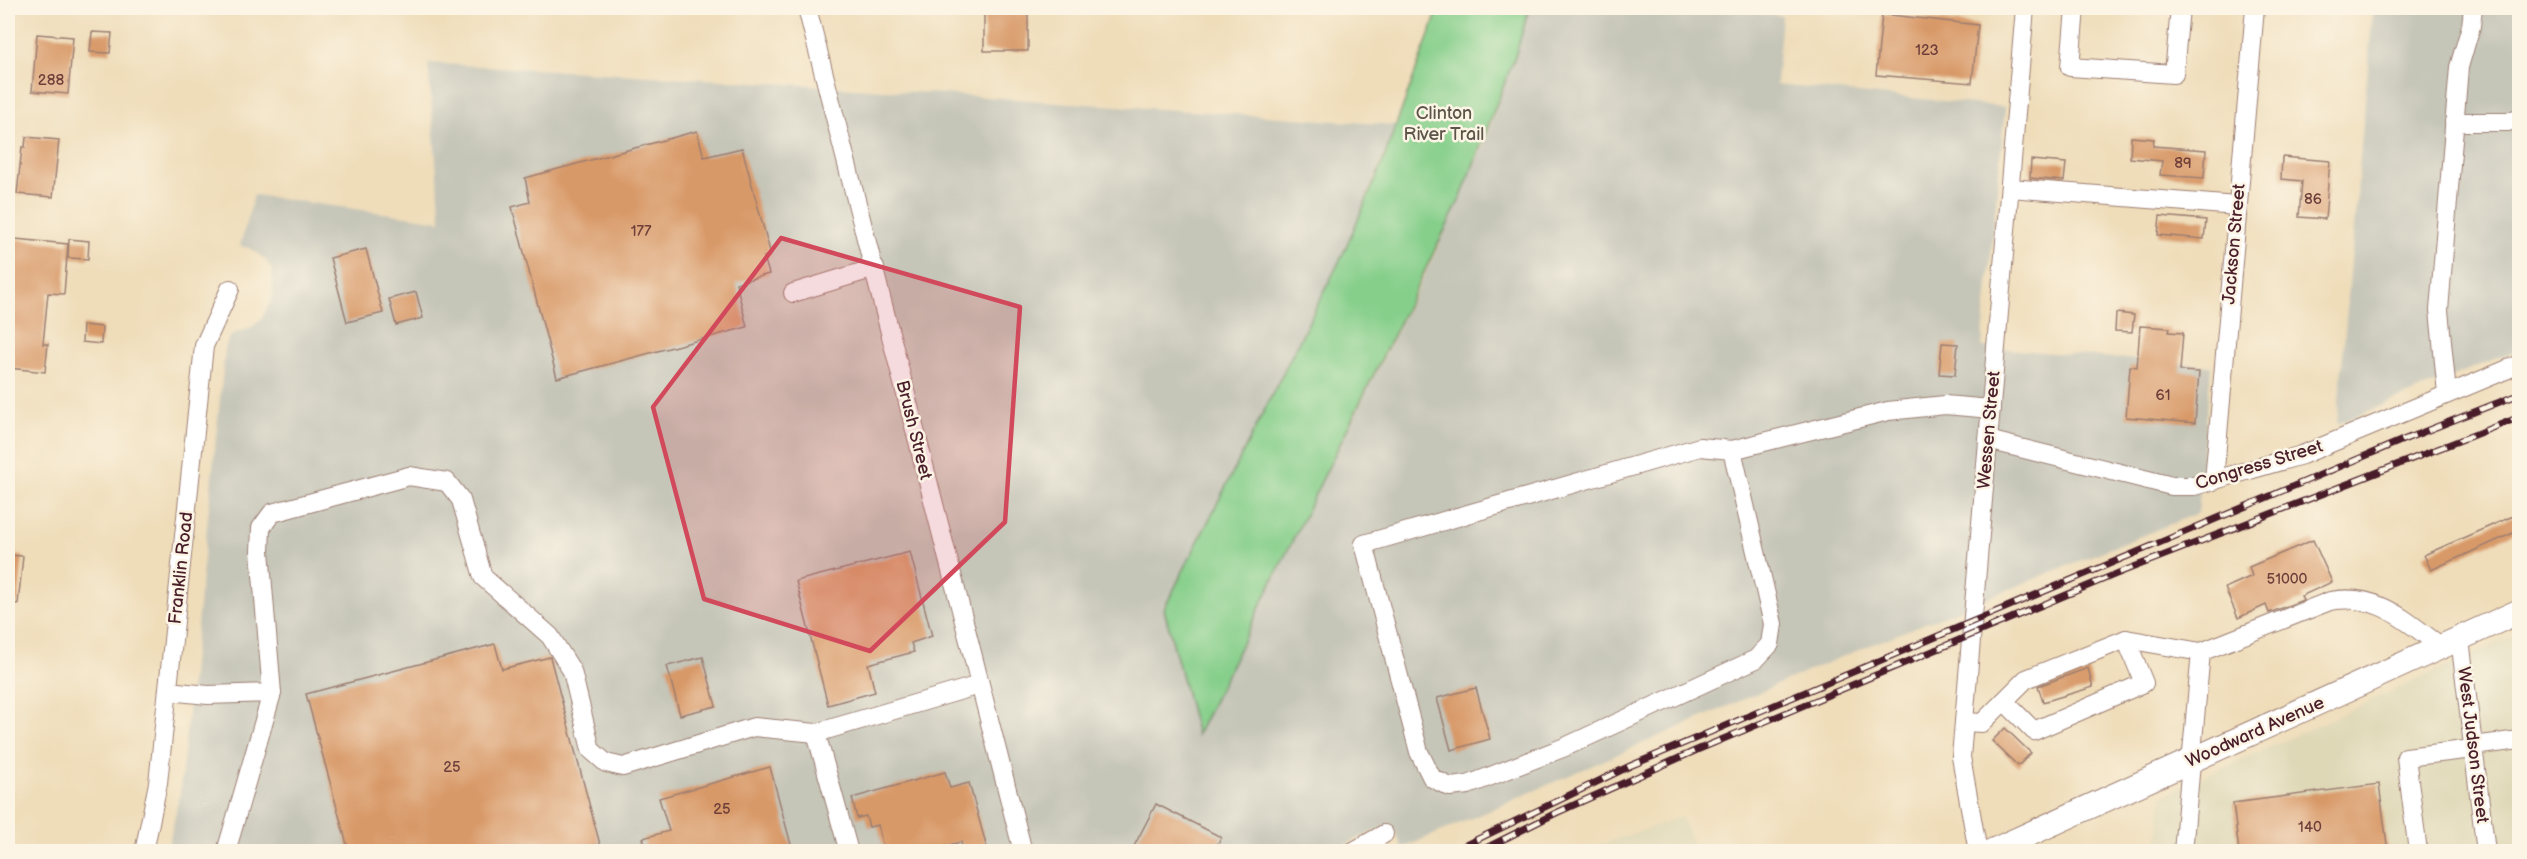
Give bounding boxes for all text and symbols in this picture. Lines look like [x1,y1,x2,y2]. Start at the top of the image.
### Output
house number: 123 [1915,41,1939,60]
house number: 288 [38,71,64,90]
park label: Clinton River Trail [1404,103,1484,145]
house number: 89 [2174,154,2192,173]
street label: Jackson Street [2218,182,2250,305]
house number: 86 [2304,190,2322,209]
house number: 177 [631,222,652,241]
street label: Wessen Street [1973,370,2005,490]
street label: Brush Street [892,378,937,482]
house number: 61 [2156,386,2170,405]
street label: Congress Street [2193,436,2326,494]
street label: Franklin Road [165,511,197,625]
house number: 51000 [2267,570,2308,589]
street label: West Judson Street [2453,666,2493,825]
street label: Woodward Avenue [2183,692,2328,772]
house number: 25 [443,758,461,777]
house number: 25 [713,800,731,819]
house number: 140 [2298,818,2322,837]

